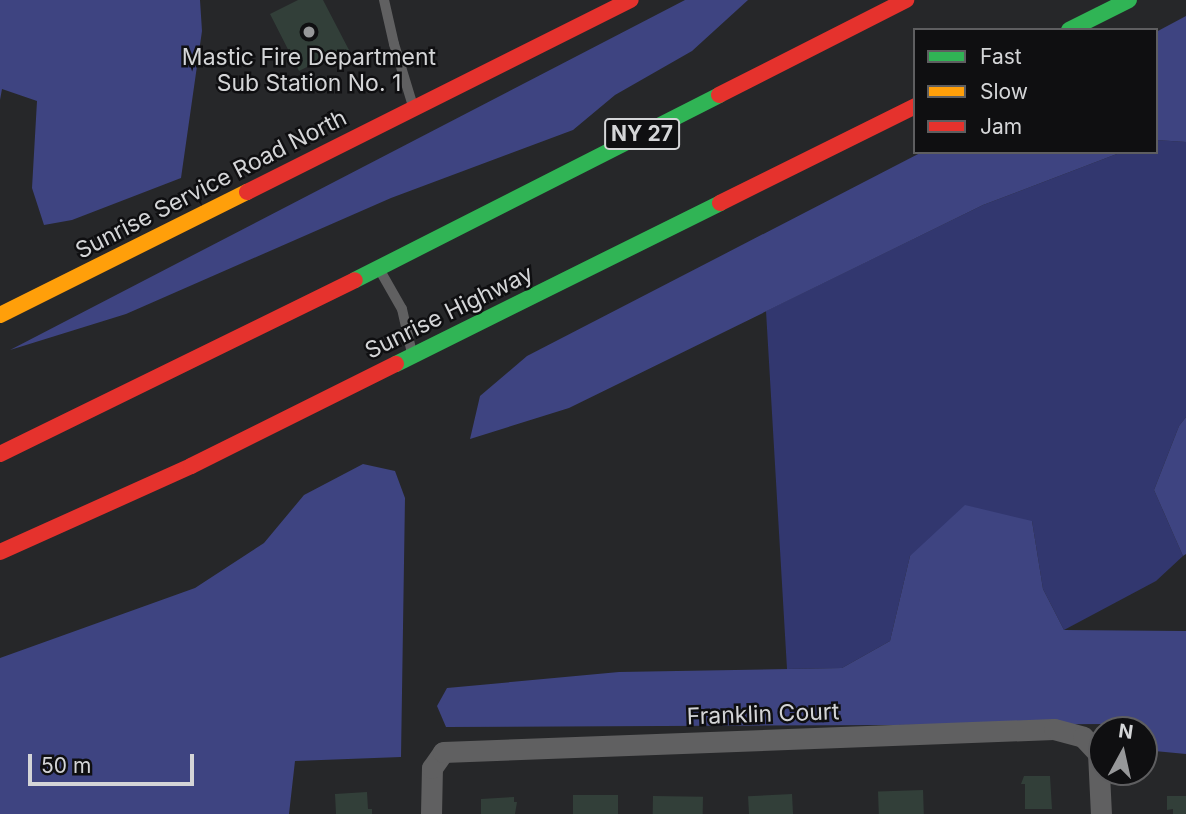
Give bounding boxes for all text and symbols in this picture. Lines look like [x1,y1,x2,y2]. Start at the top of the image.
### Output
marker: Mastic Fire Department Sub Station No. 1 [301,24,317,40]
legend [913,28,1158,154]
place label: Mastic Fire Department Sub Station No. 1 [182,43,436,97]
text: Fast [980,44,1022,69]
text: Slow [980,79,1028,104]
street label: Sunrise Service Road North [71,104,351,264]
text: Jam [980,114,1022,139]
road number: NY 27 [604,116,680,152]
street label: Sunrise Highway [361,259,537,365]
street label: Franklin Court [686,698,840,730]
north arrow [1088,716,1158,786]
text: N [1117,719,1134,744]
scale bar [32,740,198,784]
text: 50 m [41,753,91,778]

